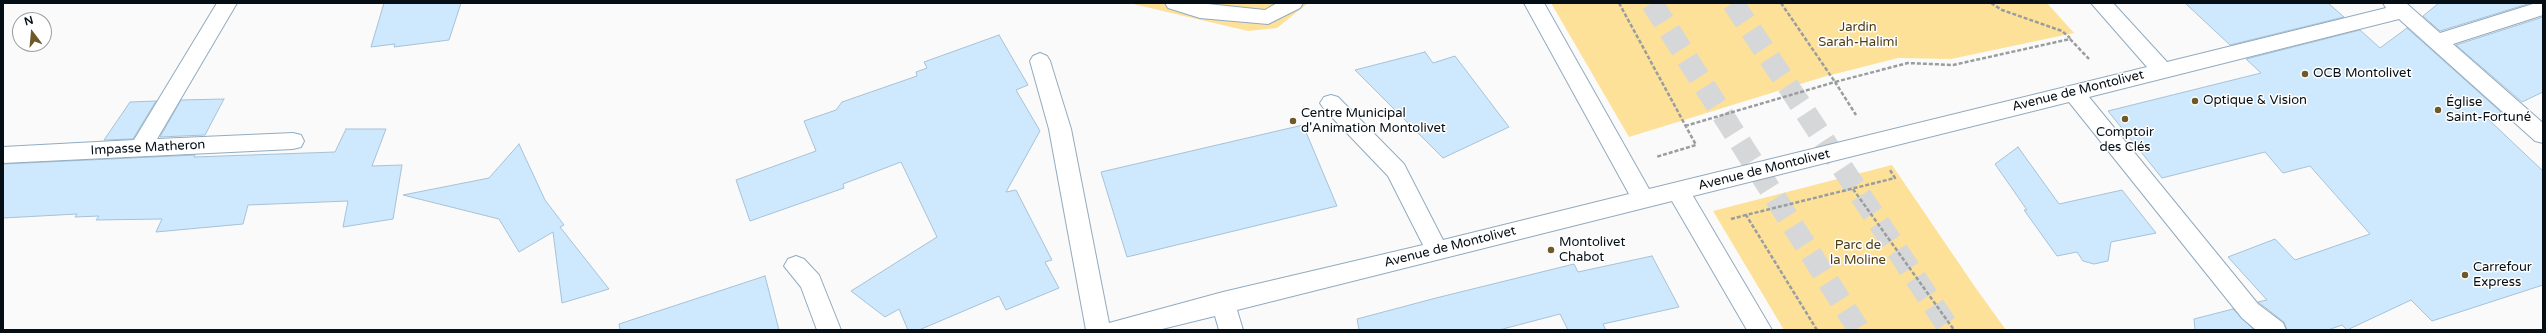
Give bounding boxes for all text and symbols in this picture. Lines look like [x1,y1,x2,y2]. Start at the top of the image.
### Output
north arrow [12,12,52,52]
text: N [23,13,35,28]
park label: Jardin Sarah-Halimi [1818,20,1898,51]
place label: OCB Montolivet [2313,66,2411,82]
street label: Avenue de Montolivet [2010,67,2146,115]
marker: OCB Montolivet [2300,69,2310,79]
place label: Optique & Vision [2203,93,2307,109]
place label: Église Saint-Fortuné [2446,95,2531,126]
marker: Optique & Vision [2190,96,2200,106]
marker: Église Saint-Fortuné [2433,105,2443,115]
place label: Centre Municipal d'Animation Montolivet [1301,106,1446,137]
marker: Comptoir des Clés [2120,114,2130,124]
marker: Centre Municipal d'Animation Montolivet [1288,116,1298,126]
place label: Comptoir des Clés [2096,125,2154,156]
street label: Impasse Matheron [90,137,206,159]
street label: Avenue de Montolivet [1696,146,1832,194]
street label: Avenue de Montolivet [1382,223,1518,271]
place label: Montolivet Chabot [1559,235,1625,266]
park label: Parc de la Moline [1830,238,1886,269]
marker: Montolivet Chabot [1546,245,1556,255]
place label: Carrefour Express [2473,260,2532,291]
marker: Carrefour Express [2460,270,2470,280]

